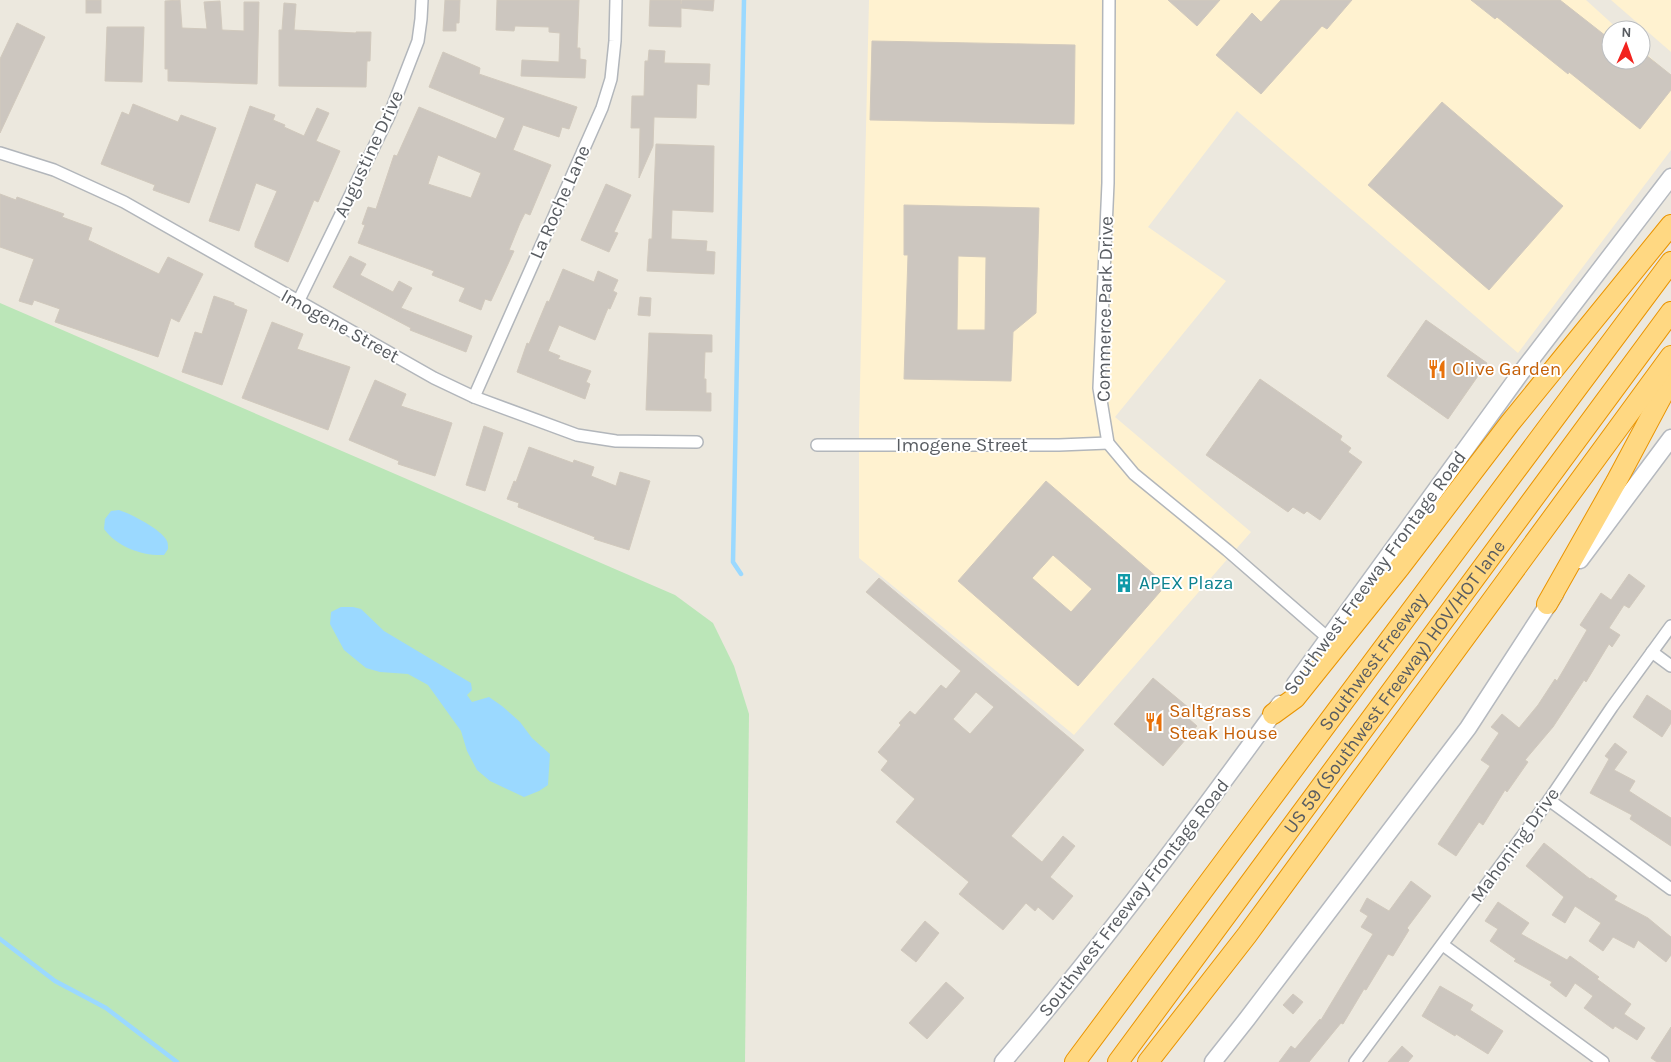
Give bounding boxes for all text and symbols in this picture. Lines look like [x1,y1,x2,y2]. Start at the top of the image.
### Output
north arrow [1601,20,1651,70]
text: N [1621,24,1632,41]
street label: Augustine Drive [330,87,408,221]
street label: La Roche Lane [525,142,595,262]
street label: Commerce Park Drive [1092,216,1118,402]
street label: Imogene Street [277,284,403,368]
restaurant icon: Olive Garden [1426,358,1448,380]
place label: Olive Garden [1452,358,1561,380]
street label: Imogene Street [896,434,1028,456]
street label: Southwest Freeway Frontage Road [1279,447,1471,699]
street label: US 59 (Southwest Freeway) HOV/HOT lane [1279,536,1510,838]
building icon: APEX Plaza [1113,572,1135,594]
place label: APEX Plaza [1139,572,1234,594]
street label: Southwest Freeway [1314,588,1432,734]
place label: Saltgrass Steak House [1169,700,1277,744]
restaurant icon: Saltgrass Steak House [1143,711,1165,733]
street label: Southwest Freeway Frontage Road [1034,775,1234,1021]
street label: Mahoning Drive [1466,783,1564,907]

